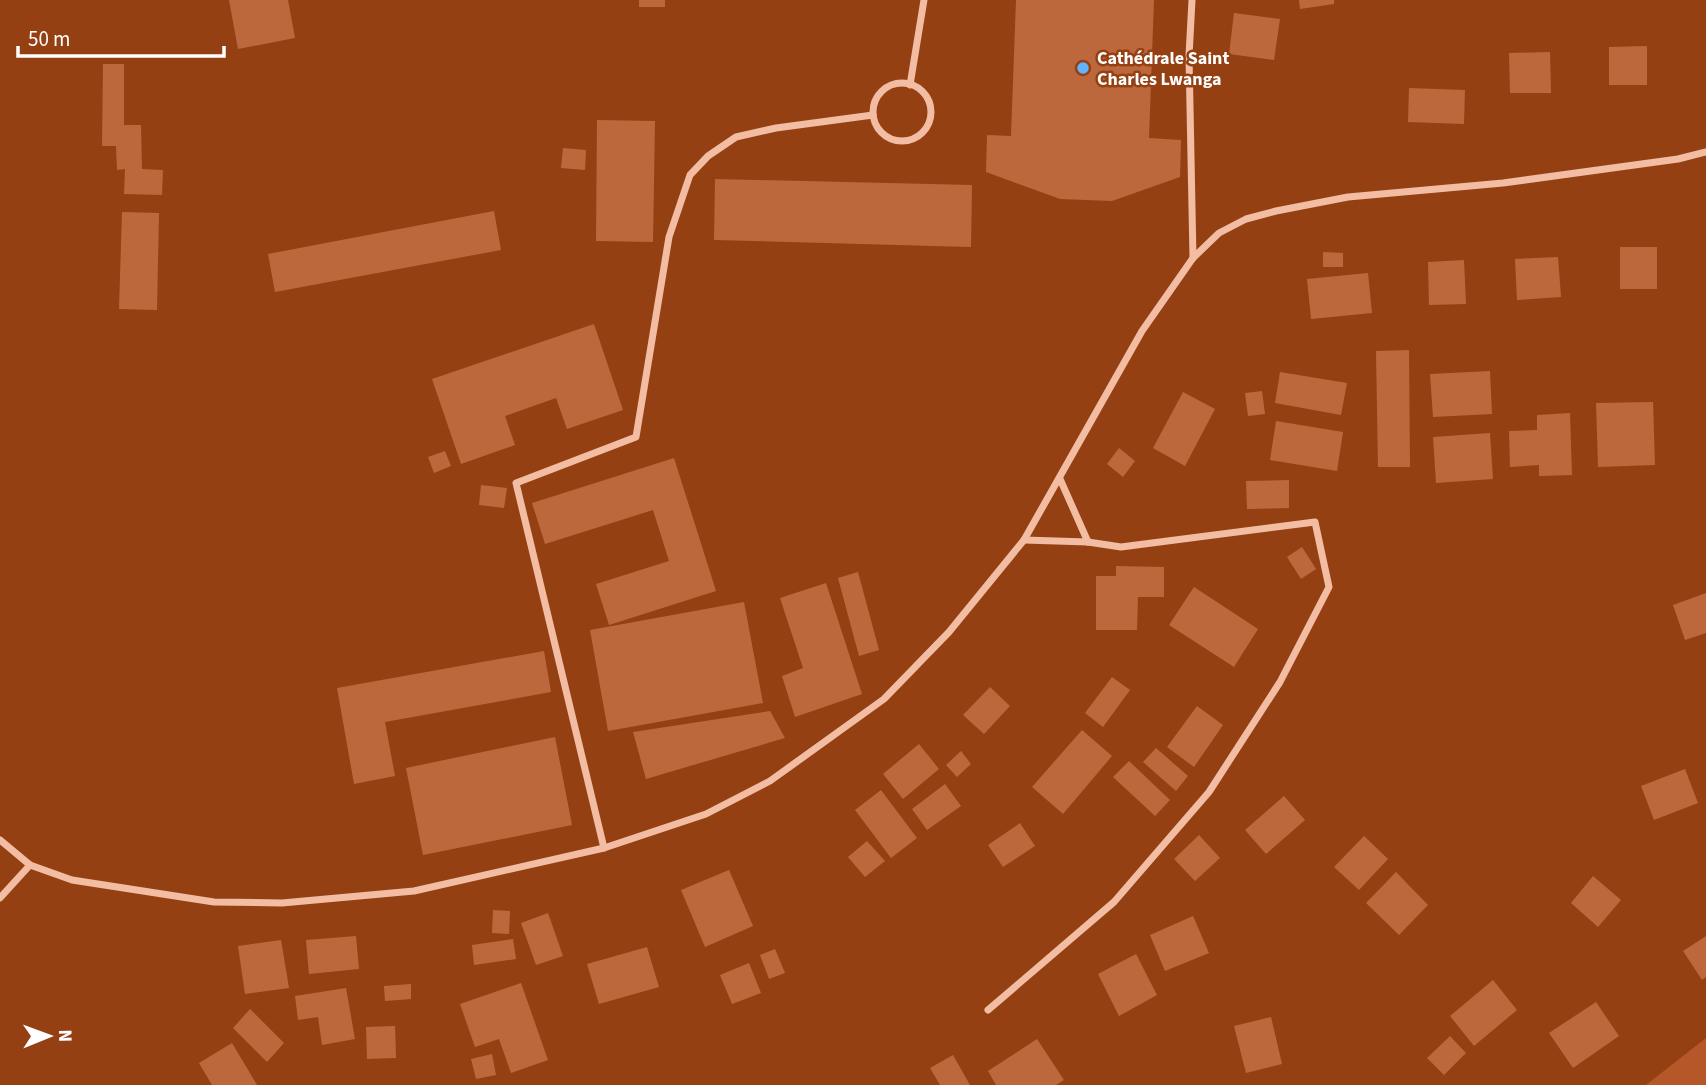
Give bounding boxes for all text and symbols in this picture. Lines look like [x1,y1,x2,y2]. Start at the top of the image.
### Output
scale bar [18,14,224,58]
text: 50 m [28,24,70,54]
place label: Cathédrale Saint Charles Lwanga [1097,46,1229,92]
marker: Cathédrale Saint Charles Lwanga [1075,60,1091,76]
north arrow [14,1001,84,1071]
text: N [51,1029,78,1042]

